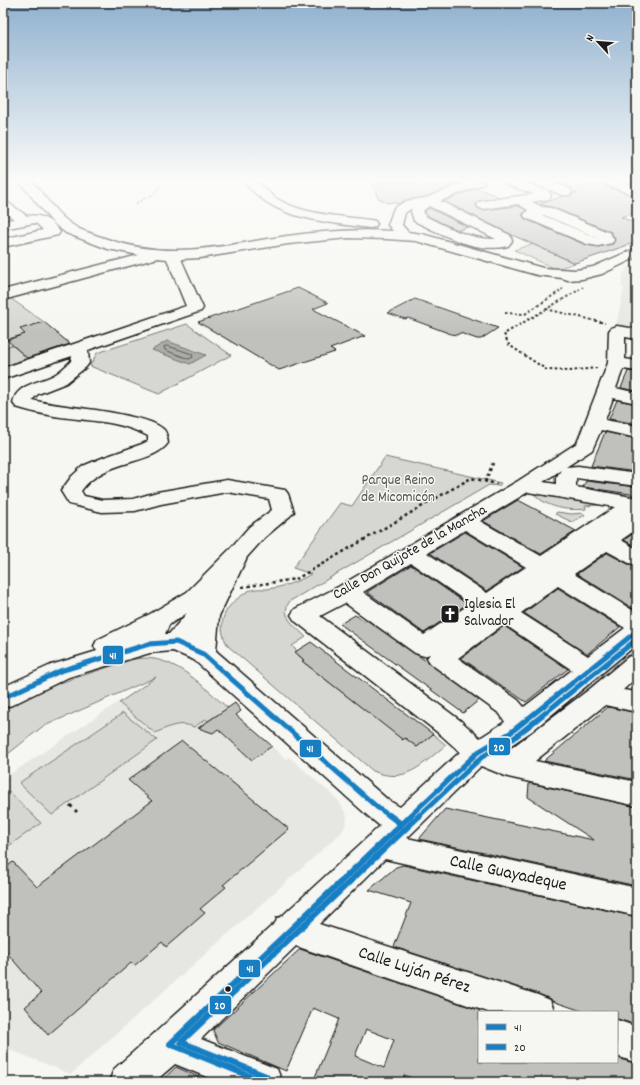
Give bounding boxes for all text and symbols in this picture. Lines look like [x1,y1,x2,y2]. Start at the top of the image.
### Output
north arrow [578,22,618,62]
text: N [582,32,599,44]
park label: Parque Reino de Micomicón [361,470,435,509]
street label: Calle Don Quijote de la Mancha [329,499,492,606]
place label: Iglesia El Salvador [464,594,516,633]
church icon: Iglesia El Salvador [439,603,461,625]
line badge: 41 [102,645,124,665]
text: 41 [110,649,116,665]
line badge: 20 [488,737,511,756]
line badge: 41 [299,739,322,758]
text: 20 [494,741,504,757]
text: 41 [307,742,313,758]
street label: Calle Guayadeque [447,849,569,899]
street label: Calle Luján Pérez [355,941,473,1001]
line badge: 41 [238,959,261,978]
text: 41 [247,962,253,978]
unlabelled marker [223,984,233,994]
line badge: 20 [209,995,232,1015]
text: 20 [215,999,225,1015]
legend [478,1011,618,1063]
text: 41 [514,1020,522,1037]
text: 20 [514,1040,526,1057]

